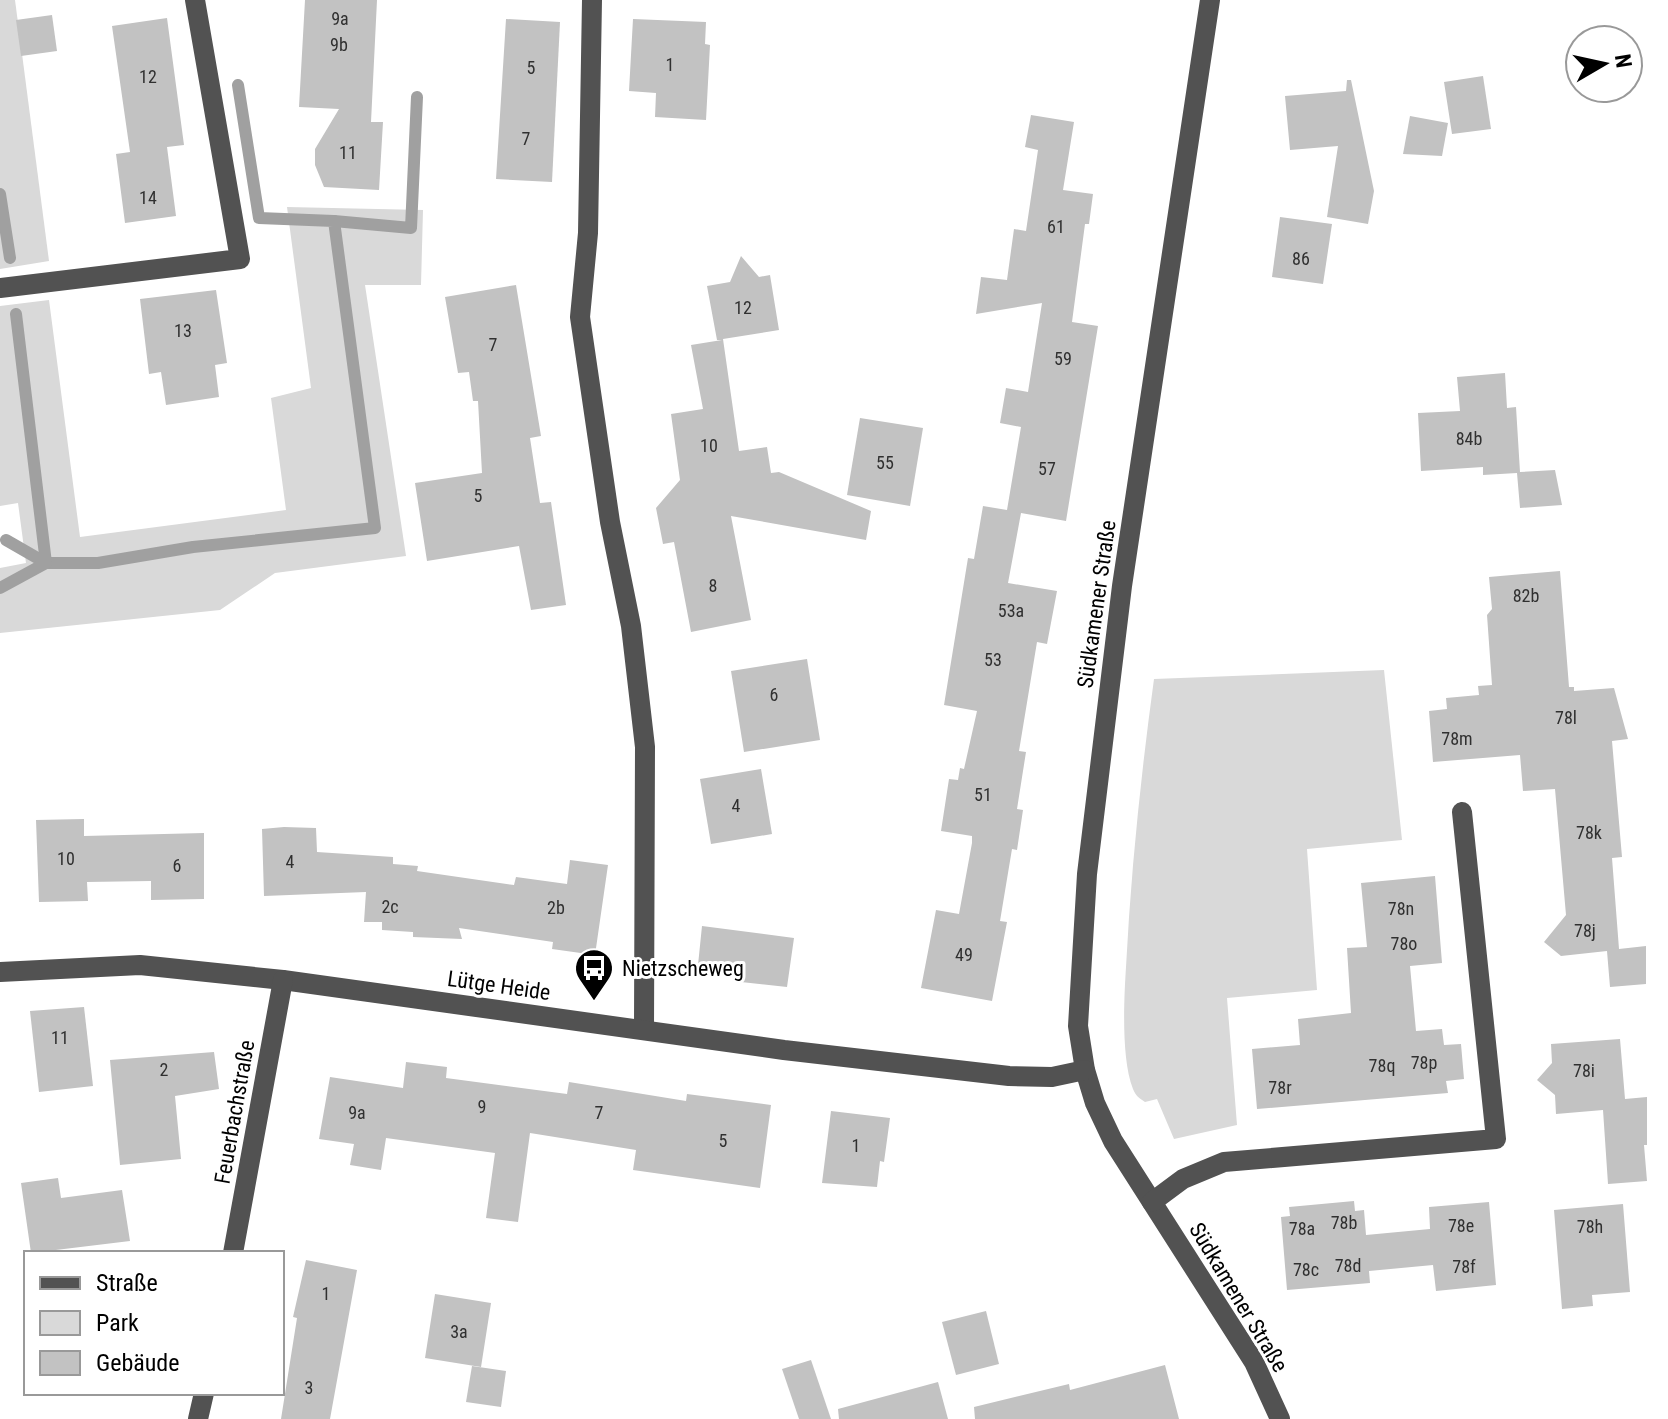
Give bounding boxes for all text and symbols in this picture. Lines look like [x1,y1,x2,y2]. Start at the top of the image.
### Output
house number: 9a [331,8,349,29]
north arrow [1564,24,1644,104]
house number: 9b [330,34,348,55]
text: N [1610,52,1637,70]
house number: 1 [666,54,674,75]
house number: 5 [527,57,536,78]
house number: 12 [139,66,157,87]
house number: 7 [522,128,531,149]
house number: 11 [339,142,357,163]
house number: 14 [139,187,157,208]
house number: 61 [1047,216,1065,237]
house number: 86 [1292,248,1310,269]
house number: 12 [734,297,752,318]
house number: 13 [174,320,192,341]
house number: 7 [489,334,498,355]
house number: 59 [1054,348,1072,369]
house number: 84b [1456,428,1482,449]
house number: 10 [700,435,718,456]
house number: 55 [876,452,894,473]
house number: 57 [1038,458,1056,479]
house number: 5 [474,485,483,506]
street label: Südkamener Straße [1072,518,1121,690]
house number: 8 [709,575,717,596]
house number: 82b [1513,585,1539,606]
house number: 53a [998,600,1024,621]
house number: 53 [984,649,1002,670]
house number: 6 [770,684,778,705]
house number: 78l [1555,707,1577,728]
house number: 78m [1441,728,1473,749]
house number: 51 [974,784,992,805]
house number: 4 [732,795,741,816]
house number: 78k [1576,822,1602,843]
house number: 10 [57,848,75,869]
house number: 4 [286,851,295,872]
house number: 6 [173,855,181,876]
house number: 2c [381,896,399,917]
house number: 2b [547,897,565,918]
house number: 78n [1388,898,1414,919]
house number: 78j [1574,920,1596,941]
house number: 78o [1391,933,1417,954]
house number: 49 [955,944,973,965]
bus stop icon: Nietzscheweg [573,947,615,1002]
place label: Nietzscheweg [622,956,744,981]
street label: Lütge Heide [446,966,552,1005]
house number: 11 [51,1027,69,1048]
street label: Feuerbachstraße [210,1038,259,1186]
house number: 78p [1411,1052,1437,1073]
house number: 78q [1369,1055,1395,1076]
house number: 2 [160,1059,169,1080]
house number: 78i [1573,1060,1595,1081]
house number: 78r [1268,1077,1292,1098]
house number: 9 [478,1096,486,1117]
house number: 9a [348,1102,366,1123]
house number: 7 [595,1102,604,1123]
house number: 5 [719,1130,728,1151]
house number: 1 [852,1135,860,1156]
house number: 78b [1331,1212,1357,1233]
house number: 78e [1448,1215,1474,1236]
house number: 78h [1577,1216,1603,1237]
street label: Südkamener Straße [1184,1218,1293,1376]
house number: 78a [1289,1218,1315,1239]
legend [24,1251,284,1395]
house number: 78d [1335,1255,1361,1276]
house number: 78f [1452,1256,1476,1277]
house number: 78c [1293,1259,1319,1280]
text: Straße [96,1269,158,1297]
house number: 1 [322,1283,330,1304]
text: Park [96,1309,139,1337]
house number: 3a [450,1321,468,1342]
text: Gebäude [96,1349,180,1377]
house number: 3 [305,1377,313,1398]

